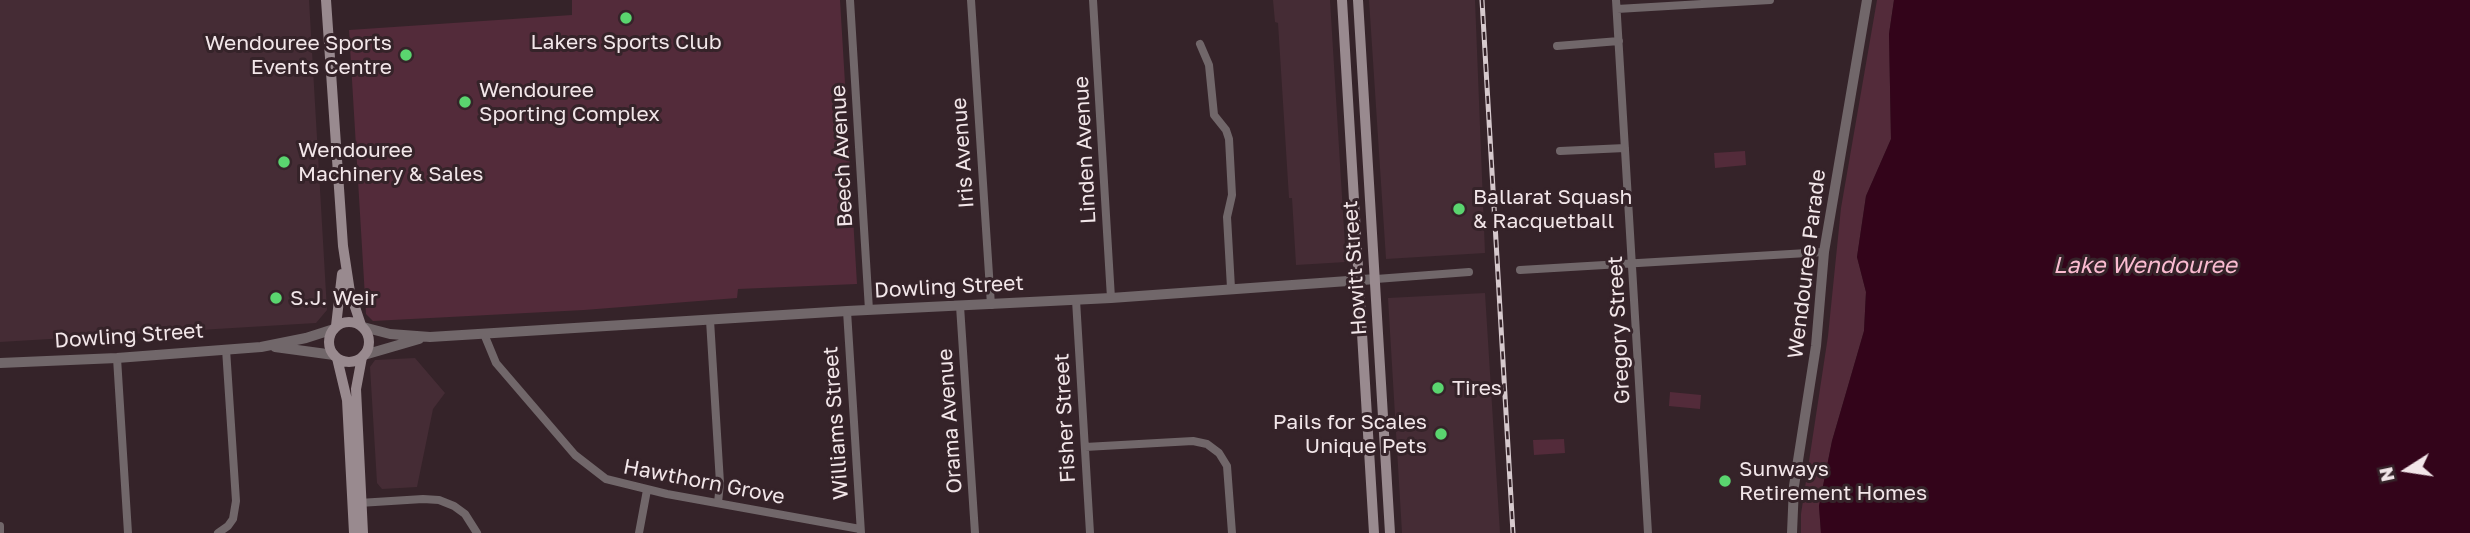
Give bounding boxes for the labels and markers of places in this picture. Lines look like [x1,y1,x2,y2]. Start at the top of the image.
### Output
marker: Lakers Sports Club [618,10,634,26]
place label: Lakers Sports Club [530,29,722,55]
place label: Wendouree Sports Events Centre [205,30,392,80]
marker: Wendouree Sports Events Centre [398,47,414,63]
place label: Wendouree Sporting Complex [479,77,660,127]
marker: Wendouree Sporting Complex [457,94,473,110]
place label: Wendouree Machinery & Sales [298,137,483,187]
marker: Wendouree Machinery & Sales [276,154,292,170]
place label: Ballarat Squash & Racquetball [1473,184,1632,234]
marker: Ballarat Squash & Racquetball [1451,201,1467,217]
place label: S.J. Weir [290,285,378,311]
marker: S.J. Weir [268,290,284,306]
place label: Tires [1452,375,1502,401]
marker: Tires [1430,380,1446,396]
place label: Pails for Scales Unique Pets [1273,409,1427,459]
marker: Pails for Scales Unique Pets [1433,426,1449,442]
place label: Sunways Retirement Homes [1739,456,1927,506]
marker: Sunways Retirement Homes [1717,473,1733,489]

